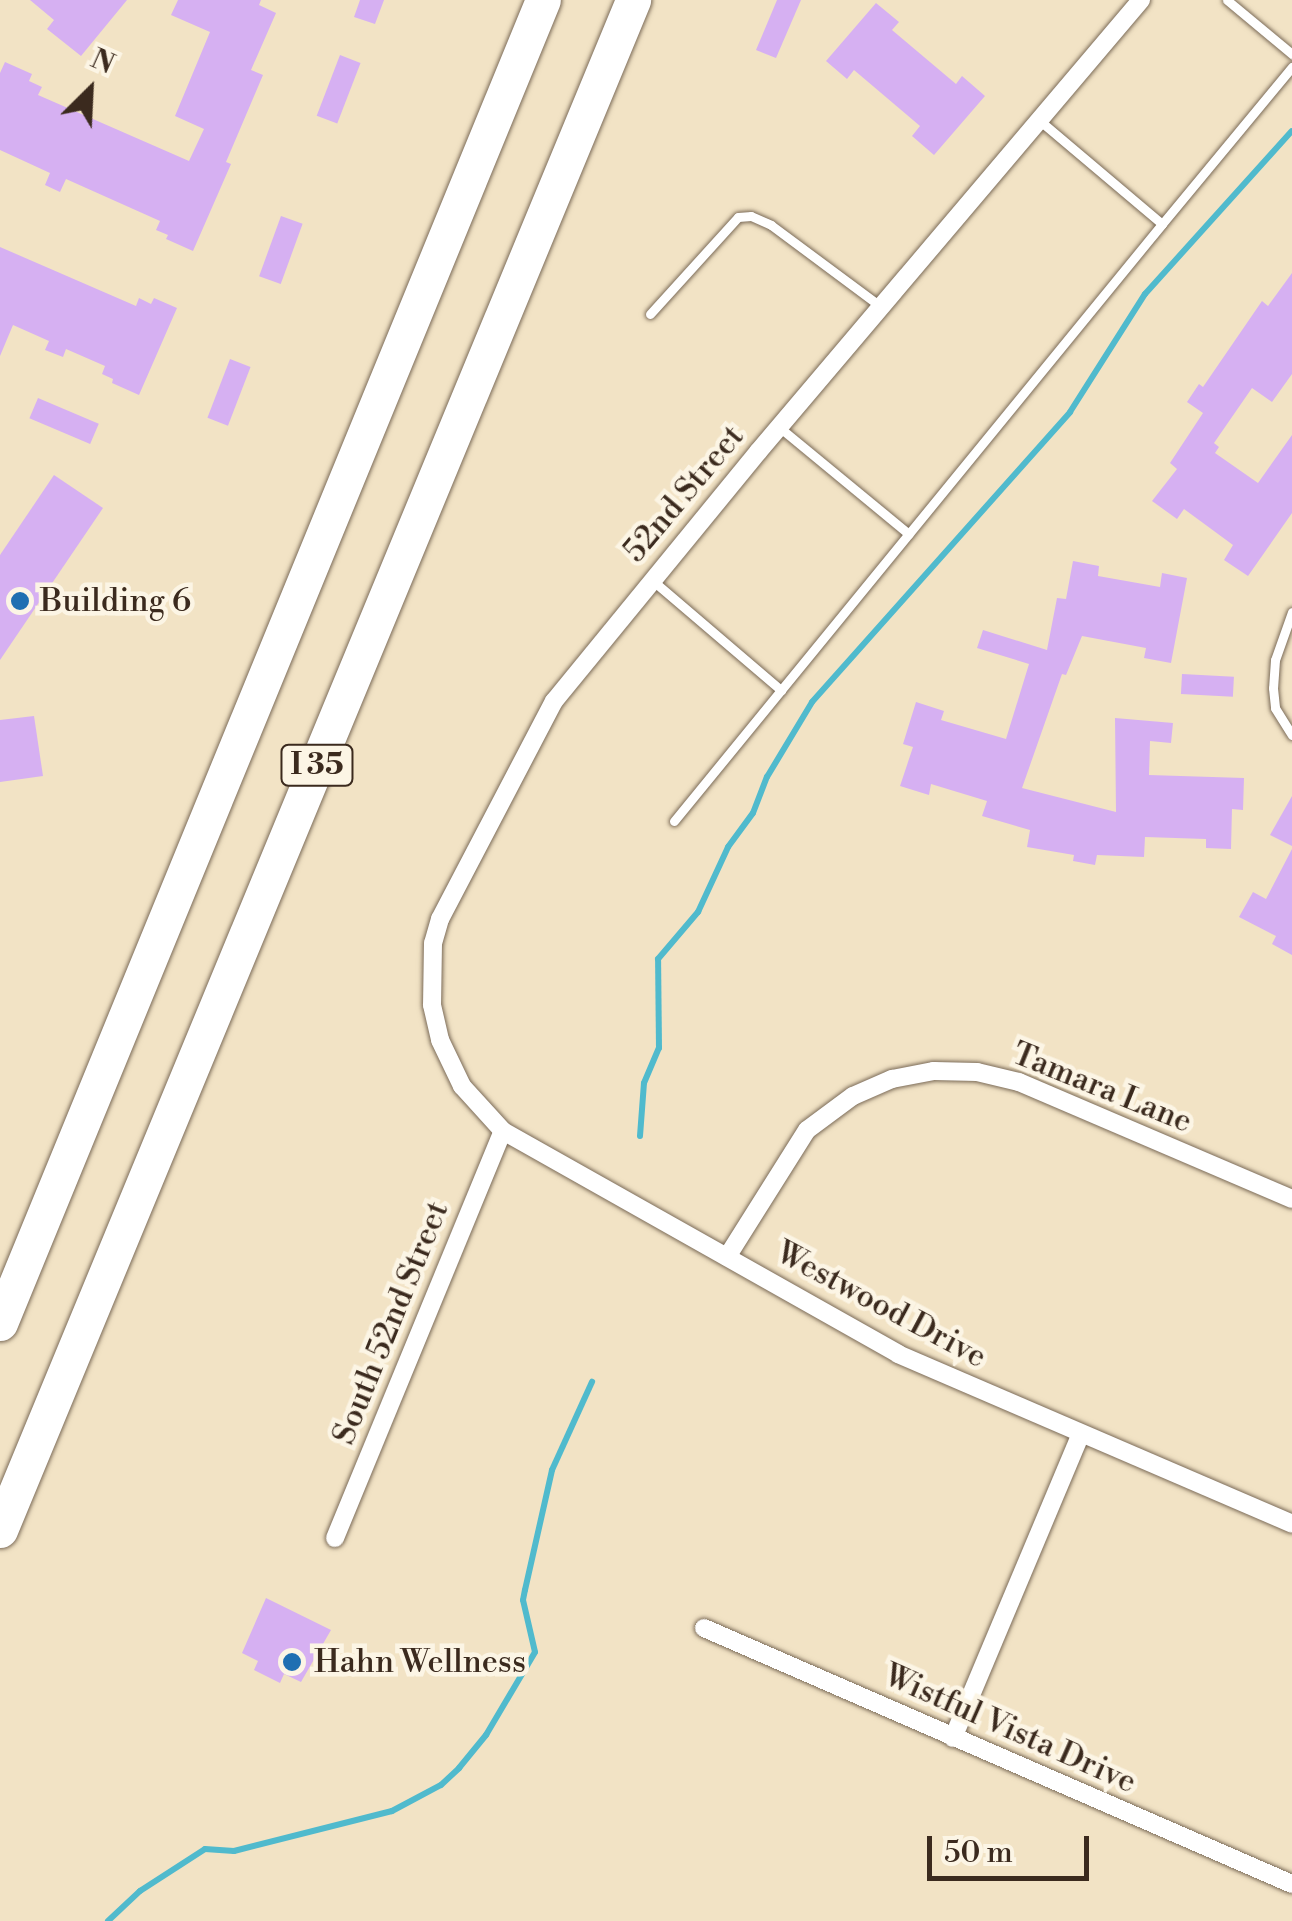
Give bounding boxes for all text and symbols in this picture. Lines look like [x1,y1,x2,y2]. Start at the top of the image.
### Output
north arrow [40,40,140,140]
text: N [85,42,120,83]
street label: 52nd Street [616,418,752,570]
place label: Building 6 [40,582,191,620]
marker: Building 6 [9,590,31,612]
road number: I 35 [280,740,354,790]
street label: Tamara Lane [1007,1035,1197,1141]
street label: South 52nd Street [325,1196,457,1450]
street label: Westwood Drive [769,1233,993,1377]
place label: Hahn Wellness [314,1643,526,1681]
marker: Hahn Wellness [279,1649,305,1675]
street label: Wistful Vista Drive [878,1656,1142,1802]
scale bar [932,1816,1094,1878]
text: 50 m [944,1834,1013,1872]

